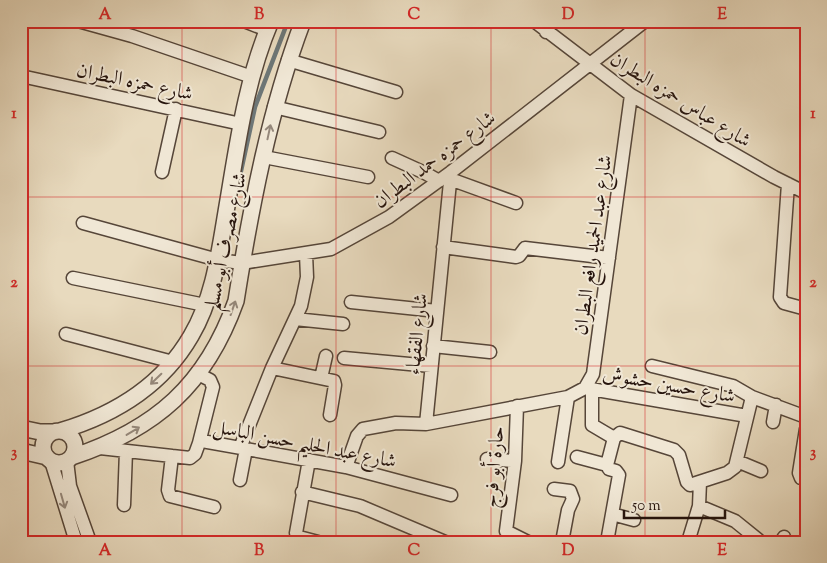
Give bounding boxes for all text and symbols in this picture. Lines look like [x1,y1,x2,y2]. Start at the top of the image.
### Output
text: A [99,4,112,27]
text: B [254,4,264,27]
text: C [408,4,421,27]
text: D [562,4,575,27]
text: E [717,4,727,27]
street label: شارع عباس حمزه البطران [603,46,756,157]
street label: شارع حمزه البطران [73,57,195,111]
text: 1 [11,103,17,126]
text: 1 [810,103,816,126]
street label: شارع حمزه حمد البطران [368,105,503,218]
one-way arrow [265,124,274,140]
street label: شارع عبد الحميد رافع البطران [567,153,622,337]
street label: شارع مصرف أبو مسلم [197,169,260,314]
text: 2 [10,272,18,295]
text: 2 [809,272,817,295]
street label: شارع الفقهاء [400,292,438,377]
one-way arrow [229,301,238,316]
street label: شارع حسين حشوش [600,361,737,413]
one-way arrow [150,373,163,385]
street label: شارع عبد الحليم حسن الباسل [210,413,399,480]
street label: حارة أبو فرج [475,425,515,509]
one-way arrow [125,426,140,436]
text: 3 [11,442,18,465]
text: 3 [810,442,817,465]
scale bar [624,488,726,520]
one-way arrow [59,493,69,509]
text: 50 m [631,496,661,517]
text: A [99,540,112,563]
text: B [254,540,264,563]
text: C [408,540,421,563]
text: D [562,540,575,563]
text: E [717,540,727,563]

